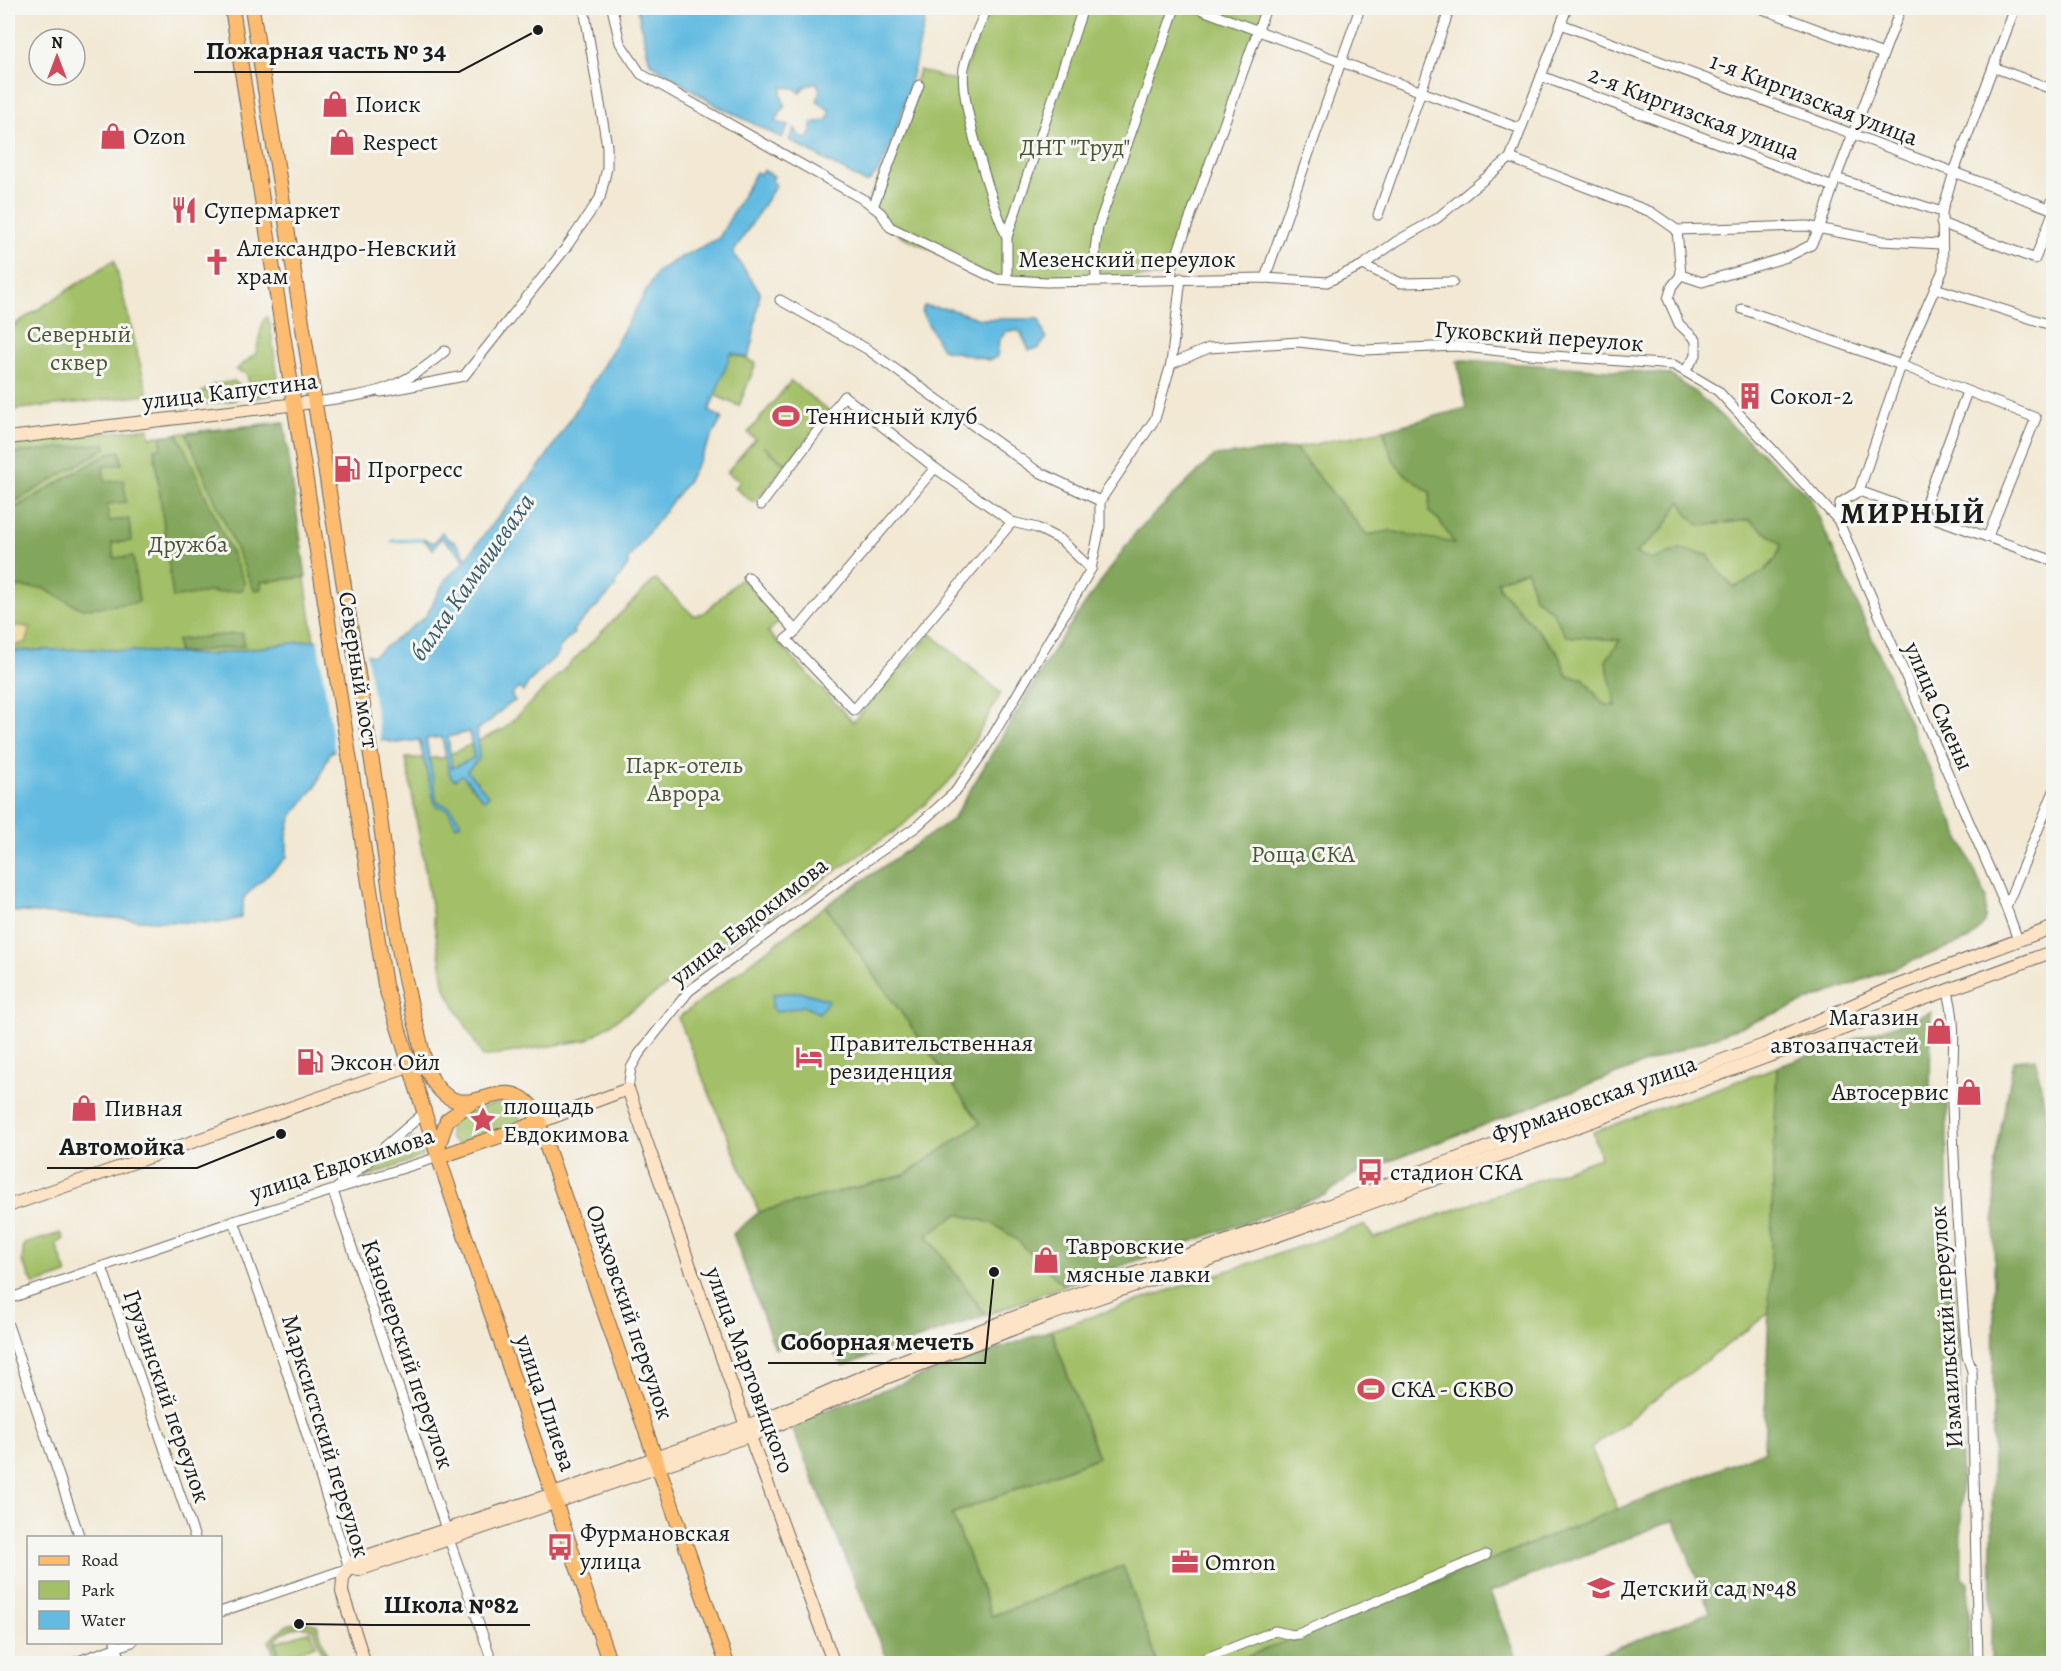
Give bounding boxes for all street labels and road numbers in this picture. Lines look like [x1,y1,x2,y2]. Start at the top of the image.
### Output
street label: 1-я Киргизская улица [1705,45,1923,153]
street label: 2-я Киргизская улица [1584,58,1804,168]
street label: Мезенский переулок [1018,243,1236,275]
street label: Гуковский переулок [1433,313,1645,359]
street label: улица Капустина [139,364,320,418]
street label: Северный мост [331,589,387,751]
street label: улица Смены [1896,636,1982,775]
street label: улица Евдокимова [663,849,835,993]
street label: Фурмановская улица [1487,1047,1701,1151]
street label: улица Евдокимова [245,1119,438,1209]
street label: Ольховский переулок [578,1200,682,1424]
street label: Измаильский переулок [1922,1205,1970,1449]
street label: Канонерский переулок [354,1235,462,1473]
street label: улица Мартовицкого [697,1261,802,1478]
street label: Грузинский переулок [115,1285,219,1507]
street label: Марксистский переулок [274,1311,378,1561]
street label: улица Плиева [507,1329,584,1476]

